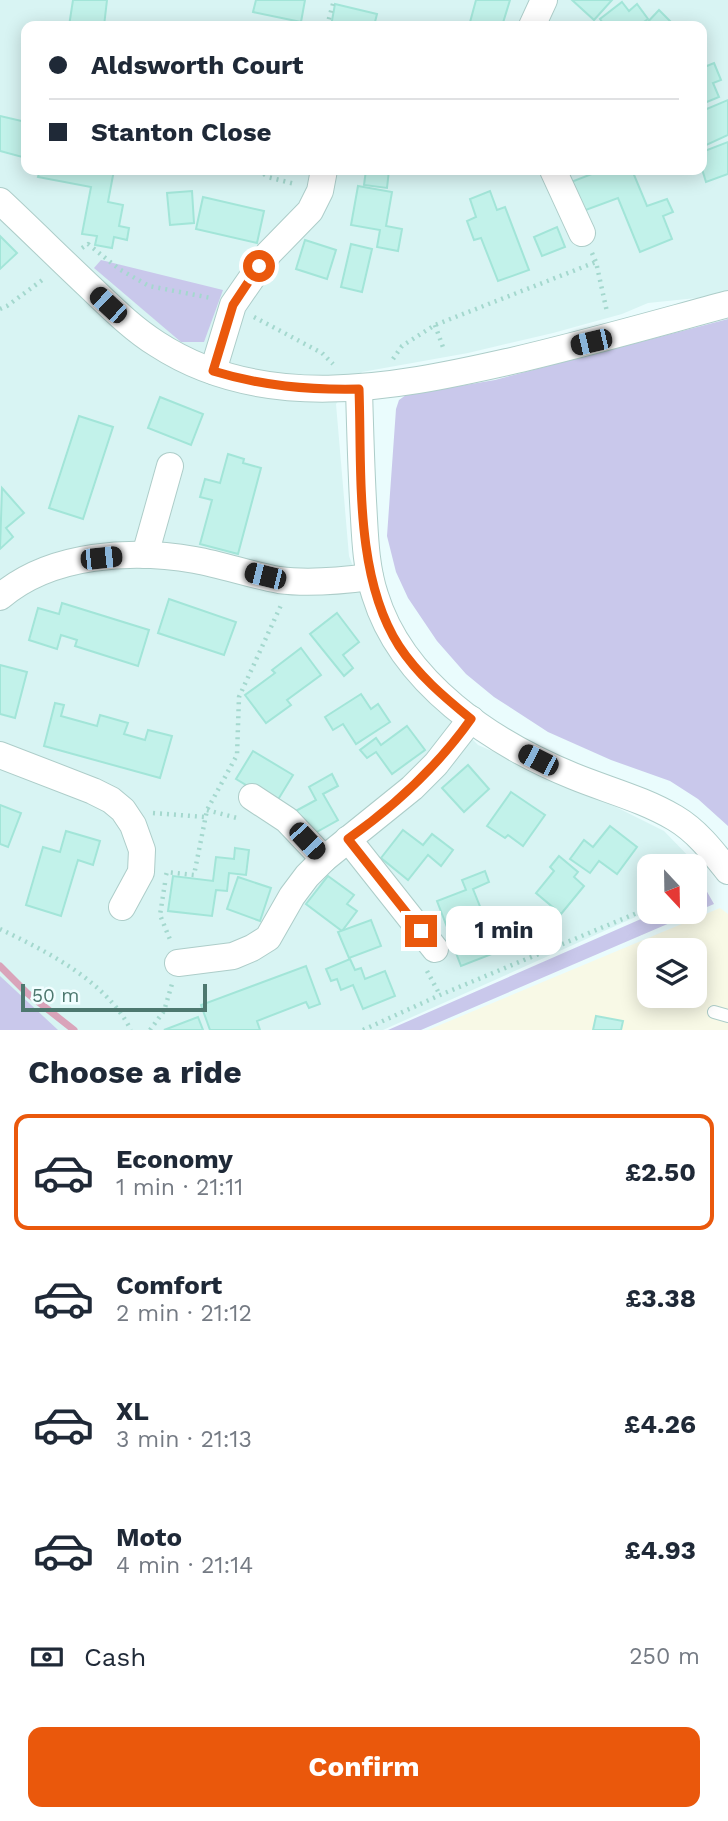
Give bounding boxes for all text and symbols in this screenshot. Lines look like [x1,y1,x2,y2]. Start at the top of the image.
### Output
text: Aldsworth Court [91,50,303,80]
text: Stanton Close [91,117,272,147]
route start [243,250,275,282]
car [86,283,131,327]
car [569,327,614,357]
car [80,545,123,571]
car [243,561,288,591]
car [515,741,562,779]
car [285,818,330,864]
north arrow [637,854,707,924]
map controls [637,854,707,1008]
callout: 1 min [446,906,561,956]
route end [405,915,437,947]
text: 1 min [474,917,534,944]
button: layers [637,938,707,1008]
scale bar [21,981,206,1013]
text: 50 m [32,984,79,1007]
text: Choose a ride [28,1053,242,1091]
icon: car [32,1141,95,1204]
text: Economy [116,1144,233,1174]
text: £2.50 [625,1157,696,1187]
text: 1 min · 21:11 [116,1174,243,1201]
icon: car [32,1267,95,1330]
text: Comfort [116,1270,222,1300]
text: £3.38 [625,1283,696,1313]
text: 2 min · 21:12 [116,1300,252,1327]
icon: car [32,1393,95,1456]
text: XL [116,1396,149,1426]
text: £4.26 [624,1409,696,1439]
text: 3 min · 21:13 [116,1426,252,1453]
icon: car [32,1519,95,1582]
text: Moto [116,1522,182,1552]
text: £4.93 [624,1535,696,1565]
text: 4 min · 21:14 [116,1552,253,1579]
icon: cash [28,1638,66,1676]
text: Cash [84,1642,146,1672]
text: 250 m [629,1643,700,1670]
button: Confirm [28,1727,700,1807]

